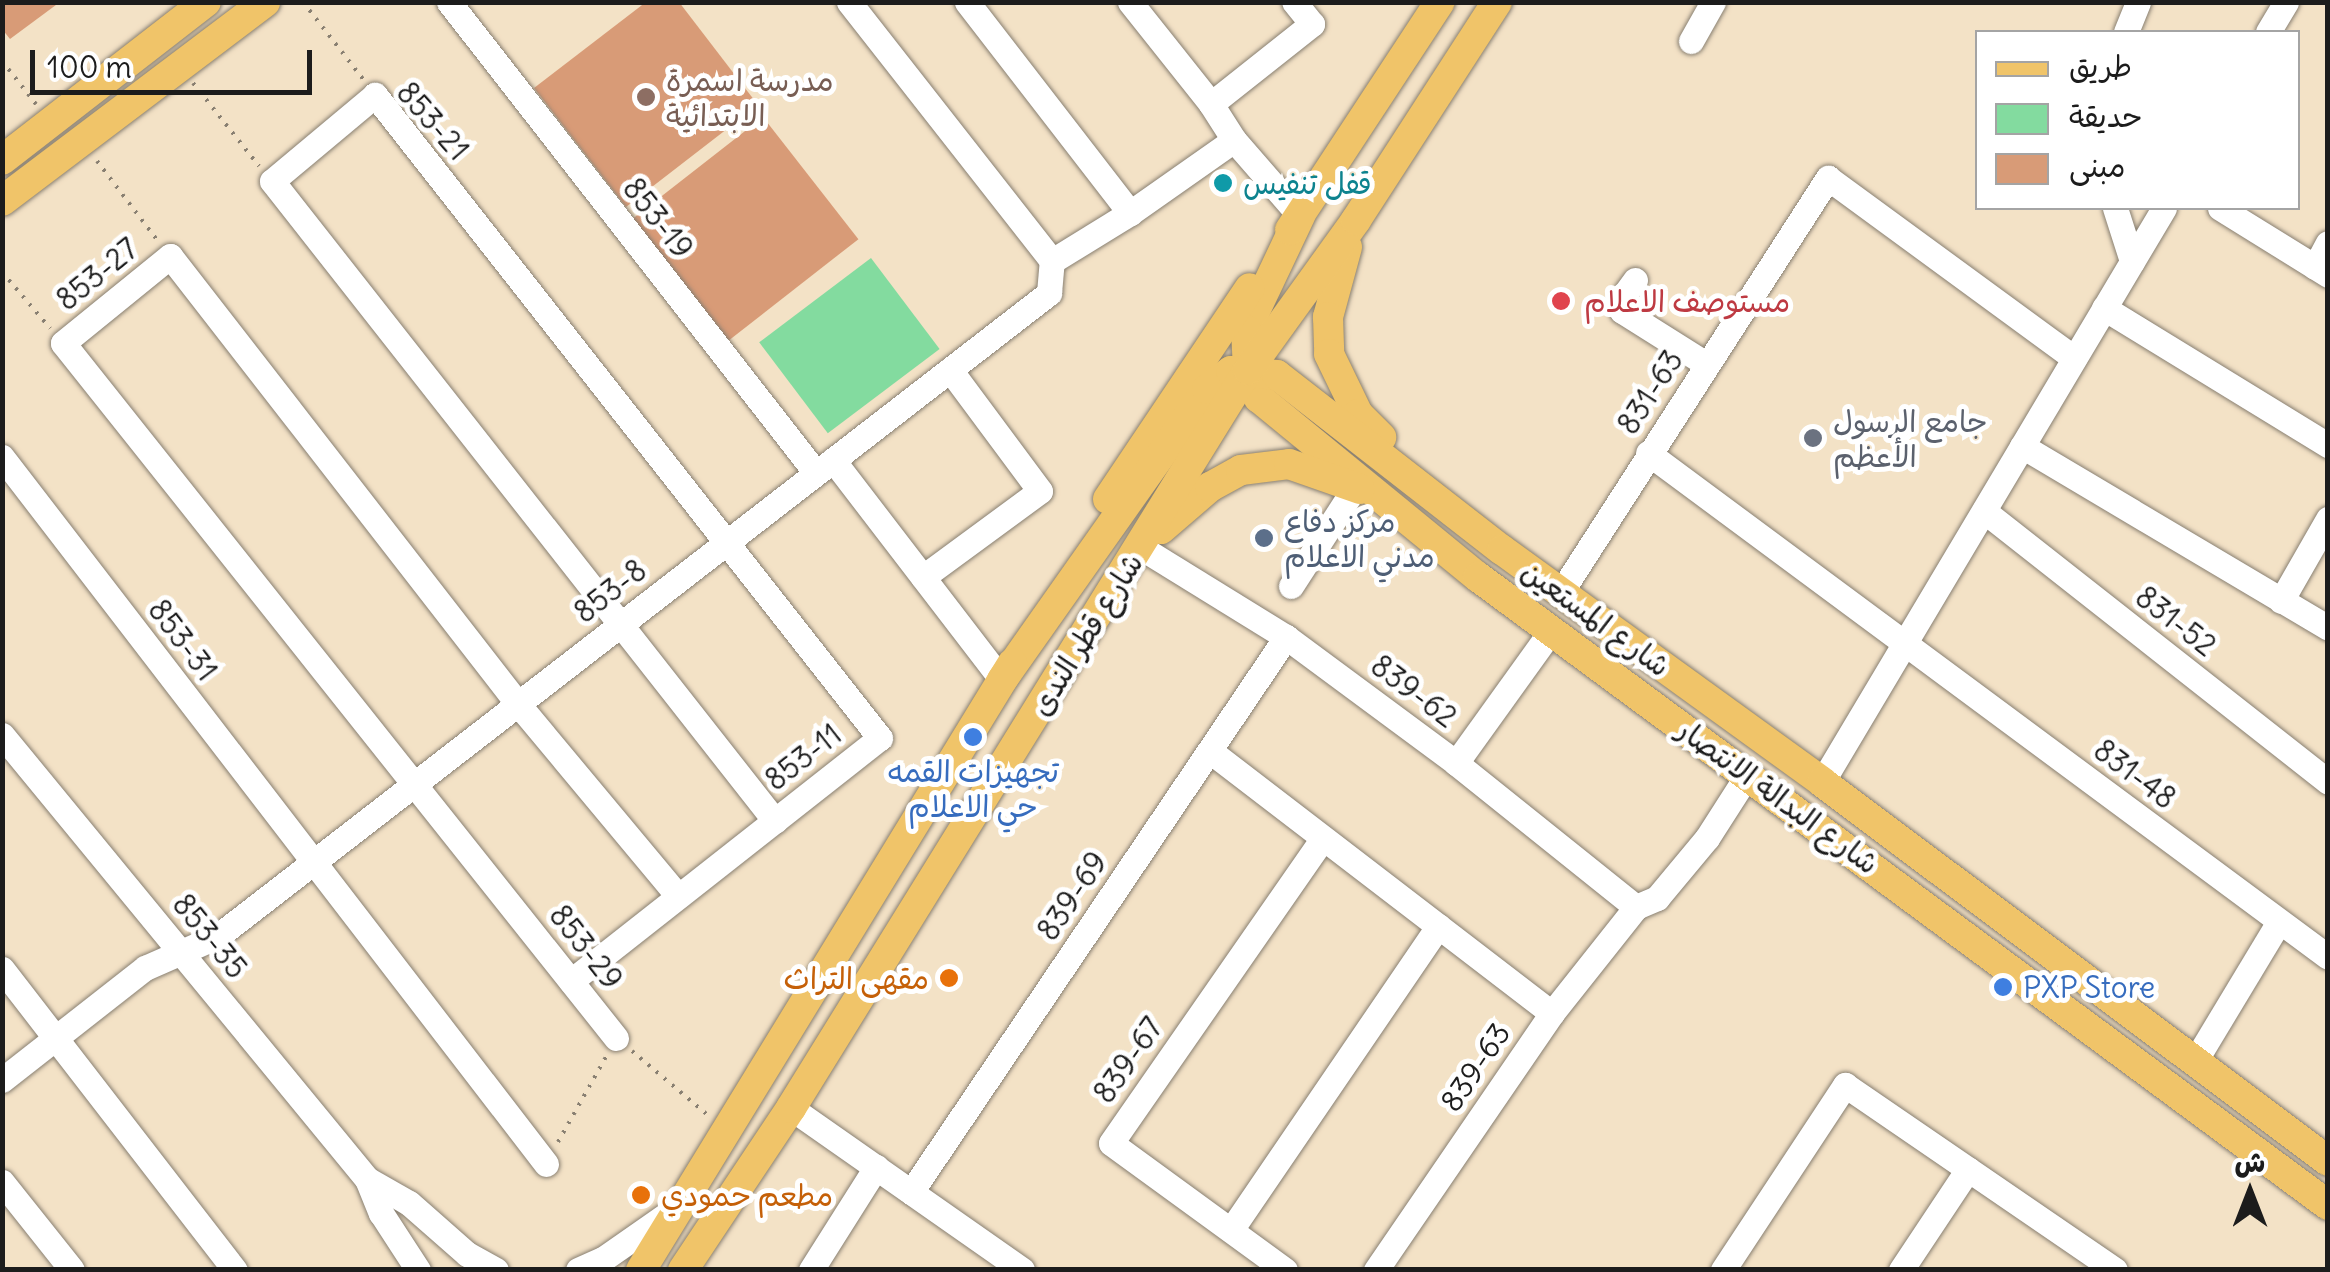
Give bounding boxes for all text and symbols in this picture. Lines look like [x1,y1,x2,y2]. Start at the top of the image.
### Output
scale bar [35,30,318,92]
legend [1975,30,2300,210]
text: طريق [2069,47,2132,85]
text: 100 m [47,48,132,86]
place label: مدرسة اسمرة الابتدائية [666,62,834,132]
street label: 853-21 [389,75,477,167]
marker: مدرسة اسمرة الابتدائية [635,86,657,108]
text: حديقة [2069,97,2143,135]
text: مبنى [2069,147,2125,185]
place label: قفل تنفيس [1243,165,1372,201]
street label: 853-19 [615,171,701,265]
marker: قفل تنفيس [1212,172,1234,194]
street label: 853-27 [49,230,145,318]
place label: مستوصف الاعلام [1584,283,1790,319]
marker: مستوصف الاعلام [1548,288,1574,314]
street label: 831-63 [1610,343,1690,441]
place label: جامع الرسول الأعظم [1833,403,1988,474]
marker: جامع الرسول الأعظم [1802,427,1824,449]
place label: مركز دفاع مدني الاعلام [1284,503,1435,574]
marker: مركز دفاع مدني الاعلام [1253,527,1275,549]
street label: شارع قطر الندى [1022,546,1150,722]
street label: 853-8 [567,552,653,630]
street label: شارع المستعين [1515,552,1677,684]
street label: 831-52 [2129,578,2223,664]
street label: 853-31 [141,592,225,688]
street label: 839-62 [1364,647,1464,735]
street label: شارع البدالة الانتصار [1670,711,1886,881]
street label: 853-11 [758,716,848,798]
marker: تجهيزات القمه حي الاعلام [962,726,984,748]
street label: 831-48 [2087,732,2183,816]
place label: تجهيزات القمه حي الاعلام [887,753,1059,824]
street label: 839-69 [1029,845,1115,947]
street label: 853-35 [165,887,255,985]
street label: 853-29 [542,898,630,996]
place label: مقهى التراث [784,960,929,996]
marker: مقهى التراث [938,967,960,989]
place label: PXP Store [2023,969,2155,1005]
marker: PXP Store [1992,976,2014,998]
street label: 839-67 [1086,1010,1170,1110]
street label: 839-63 [1432,1016,1518,1118]
north arrow [2200,1142,2300,1242]
text: ش [2235,1144,2265,1180]
place label: مطعم حمودي [661,1177,833,1213]
marker: مطعم حمودي [630,1184,652,1206]

